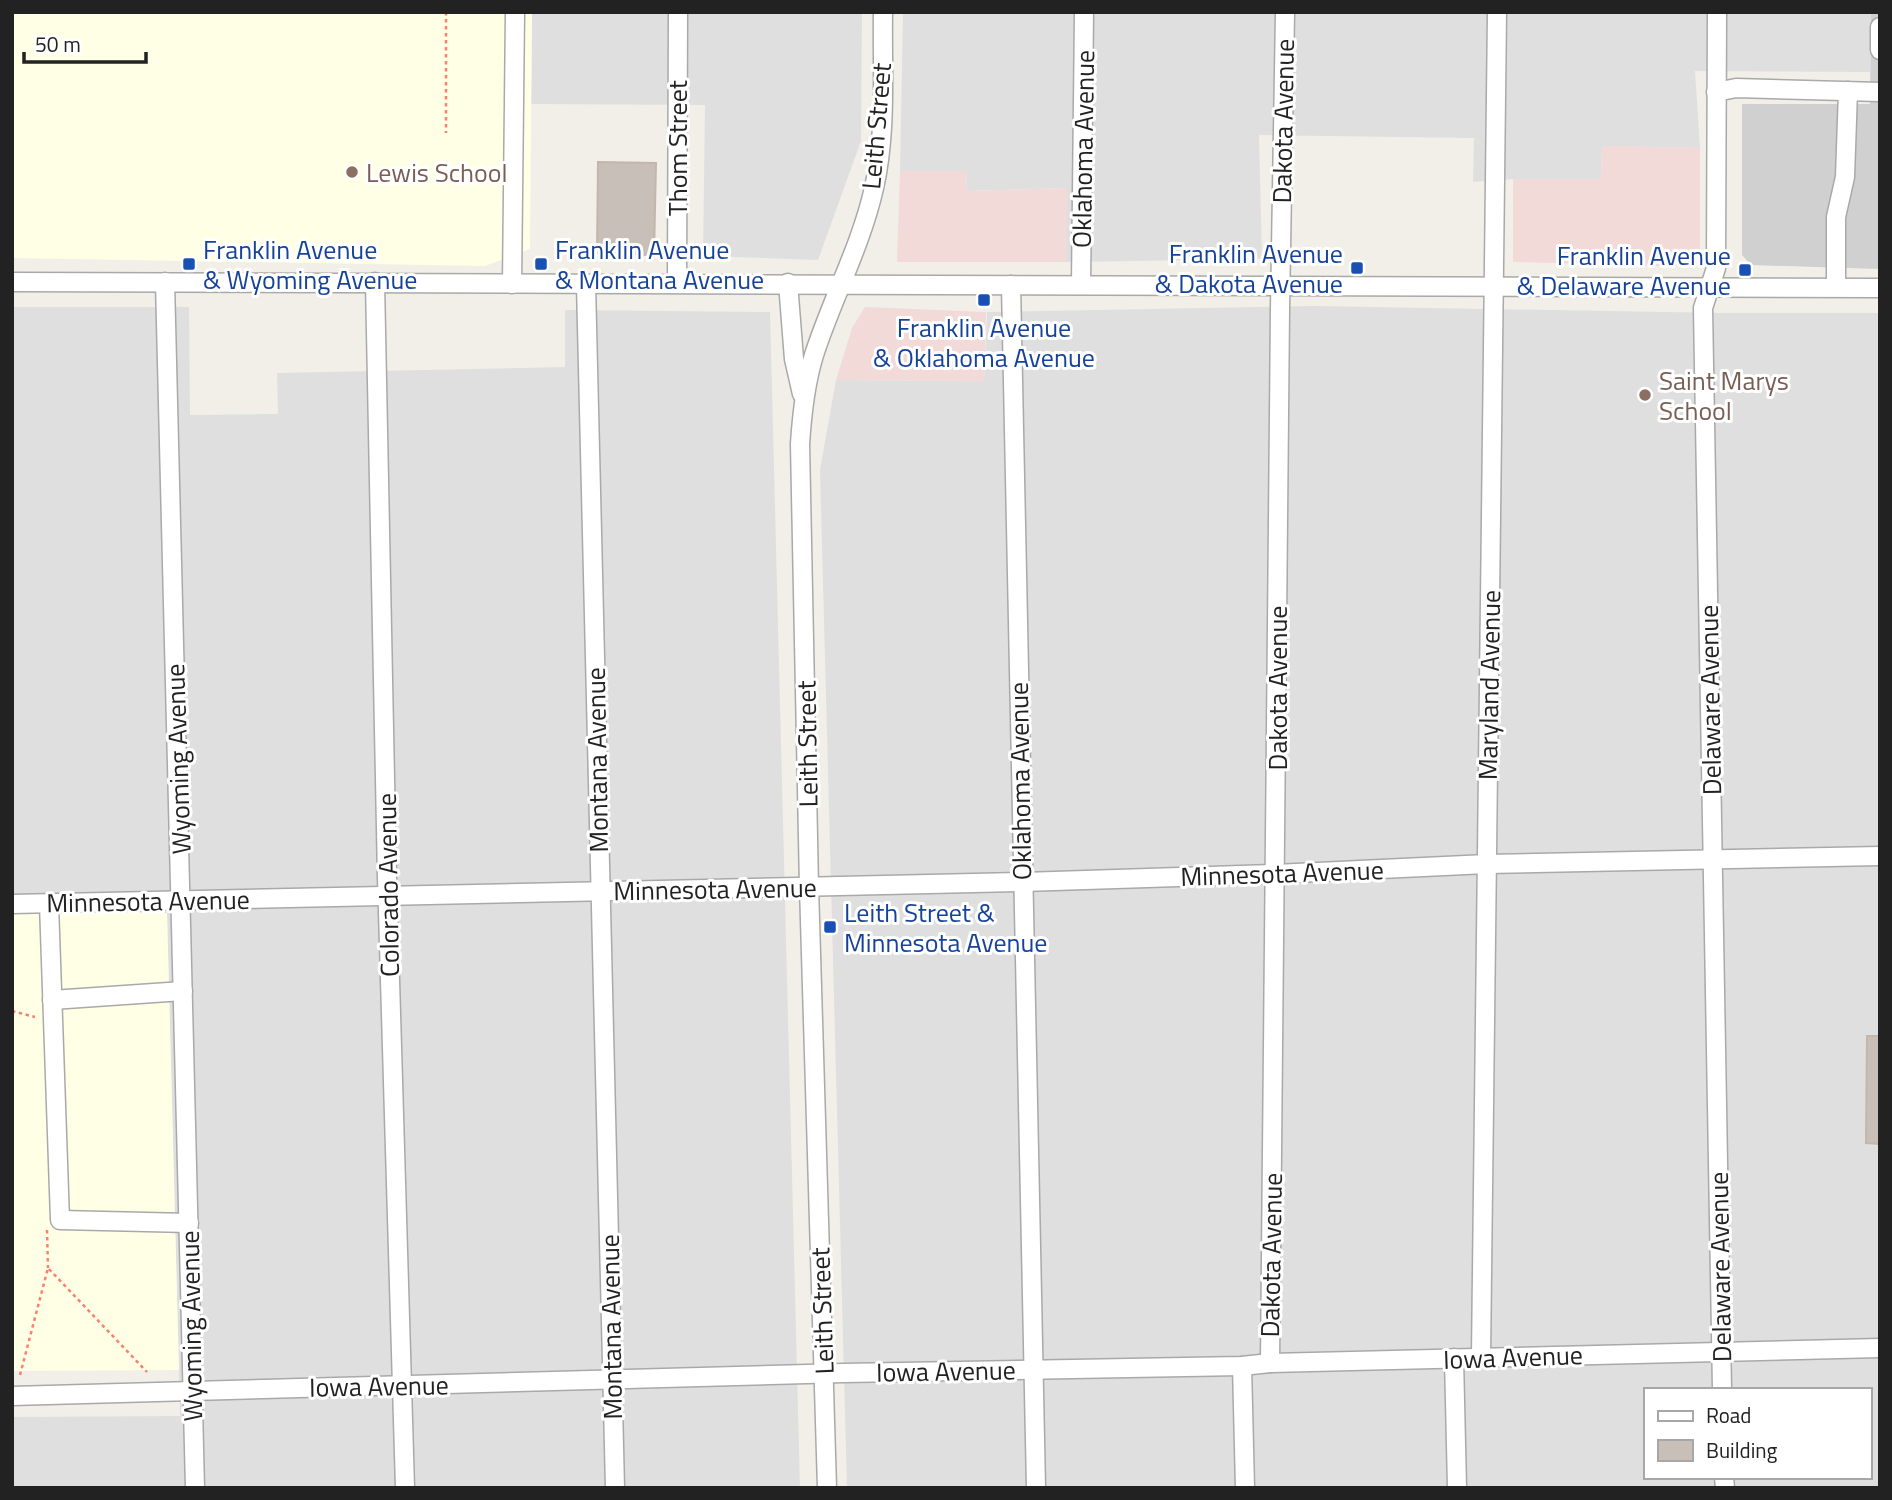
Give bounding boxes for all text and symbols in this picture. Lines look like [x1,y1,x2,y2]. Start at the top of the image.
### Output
scale bar [24,21,147,65]
text: 50 m [35,28,81,60]
street label: Dakota Avenue [1262,38,1304,204]
street label: Oklahoma Avenue [1062,50,1104,248]
street label: Leith Street [851,61,901,191]
street label: Thom Street [658,80,697,216]
place label: Lewis School [366,153,508,192]
marker: Lewis School [344,164,360,180]
place label: Franklin Avenue & Wyoming Avenue [203,230,418,299]
place label: Franklin Avenue & Montana Avenue [555,230,764,299]
place label: Franklin Avenue & Dakota Avenue [1155,234,1343,303]
place label: Franklin Avenue & Delaware Avenue [1517,236,1731,305]
marker: Franklin Avenue & Wyoming Avenue [181,256,197,272]
marker: Franklin Avenue & Montana Avenue [533,256,549,272]
marker: Franklin Avenue & Dakota Avenue [1349,260,1365,276]
marker: Franklin Avenue & Delaware Avenue [1737,262,1753,278]
marker: Franklin Avenue & Oklahoma Avenue [976,292,992,308]
place label: Franklin Avenue & Oklahoma Avenue [873,308,1095,377]
place label: Saint Marys School [1659,361,1789,430]
marker: Saint Marys School [1637,387,1653,403]
street label: Maryland Avenue [1468,590,1510,780]
street label: Delaware Avenue [1689,604,1731,796]
street label: Dakota Avenue [1258,606,1297,770]
street label: Wyoming Avenue [155,663,201,855]
street label: Montana Avenue [576,667,618,853]
street label: Leith Street [786,680,828,808]
street label: Oklahoma Avenue [999,682,1041,880]
street label: Colorado Avenue [367,793,409,977]
street label: Minnesota Avenue [1180,850,1384,896]
street label: Minnesota Avenue [613,868,817,910]
street label: Minnesota Avenue [46,880,250,922]
place label: Leith Street & Minnesota Avenue [844,893,1048,962]
marker: Leith Street & Minnesota Avenue [822,919,838,935]
street label: Delaware Avenue [1699,1171,1741,1363]
street label: Dakota Avenue [1250,1172,1292,1338]
street label: Wyoming Avenue [170,1230,212,1422]
street label: Montana Avenue [590,1234,632,1420]
street label: Leith Street [800,1247,844,1375]
street label: Iowa Avenue [1443,1335,1583,1379]
street label: Iowa Avenue [876,1350,1016,1392]
street label: Iowa Avenue [309,1365,449,1407]
legend [1644,1388,1871,1479]
text: Road [1706,1399,1751,1431]
text: Building [1706,1434,1778,1466]

